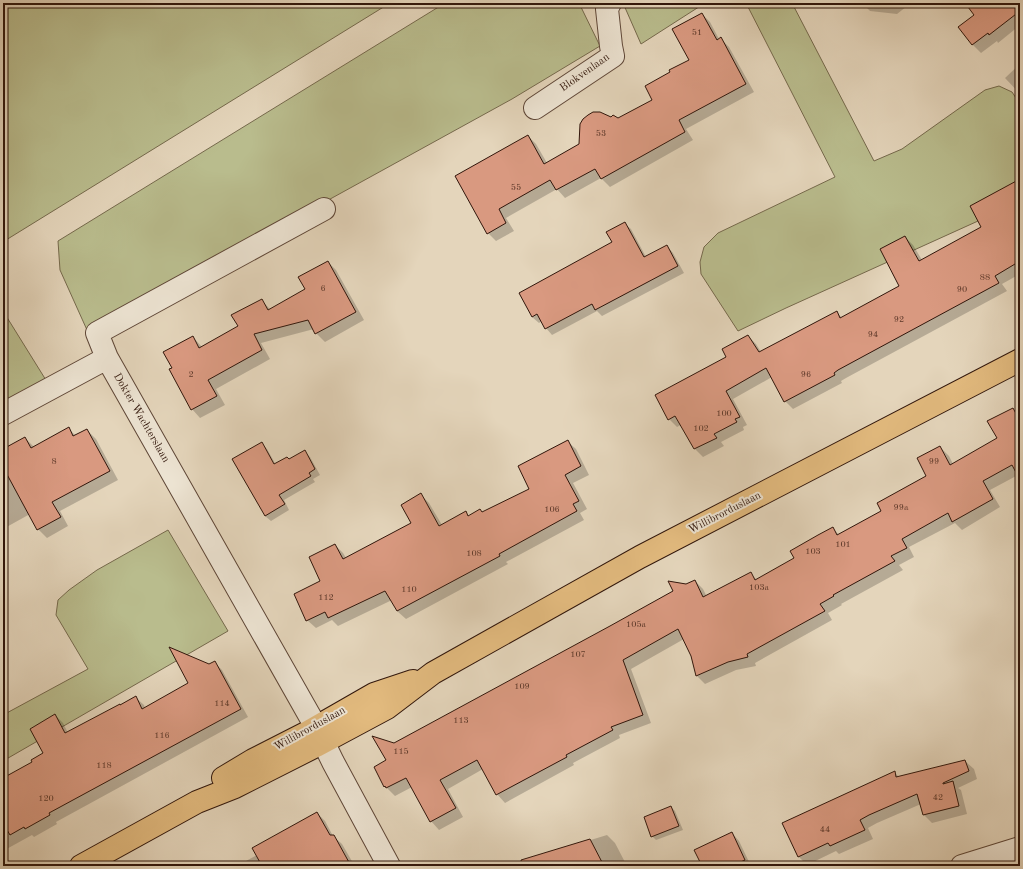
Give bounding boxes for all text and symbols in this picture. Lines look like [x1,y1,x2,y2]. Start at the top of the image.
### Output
house number: 51 [692,28,702,37]
street label: Blokvenlaan [558,52,612,94]
house number: 53 [596,129,606,138]
house number: 55 [511,183,521,192]
house number: 88 [980,273,990,282]
house number: 6 [320,284,326,293]
house number: 90 [957,285,967,294]
house number: 92 [894,315,904,324]
house number: 94 [868,330,878,339]
house number: 2 [188,370,194,379]
house number: 96 [801,370,811,379]
street label: Dokter Wachterslaan [111,371,171,465]
house number: 100 [716,409,732,418]
house number: 102 [693,424,709,433]
house number: 8 [51,457,57,466]
house number: 99 [929,457,939,466]
street label: Willibrorduslaan [687,490,763,536]
house number: 99a [894,503,909,512]
house number: 106 [544,505,560,514]
house number: 101 [835,540,851,549]
house number: 103 [805,547,821,556]
house number: 108 [466,549,482,558]
house number: 103a [749,583,770,592]
house number: 110 [401,585,417,594]
house number: 112 [318,593,334,602]
house number: 105a [626,620,647,629]
house number: 107 [570,650,586,659]
house number: 109 [514,682,530,691]
house number: 114 [214,699,230,708]
street label: Willibrorduslaan [273,705,347,753]
house number: 113 [453,716,469,725]
house number: 116 [154,731,170,740]
house number: 115 [393,747,409,756]
house number: 118 [96,761,112,770]
house number: 42 [933,793,943,802]
house number: 120 [38,794,54,803]
house number: 44 [820,825,830,834]

